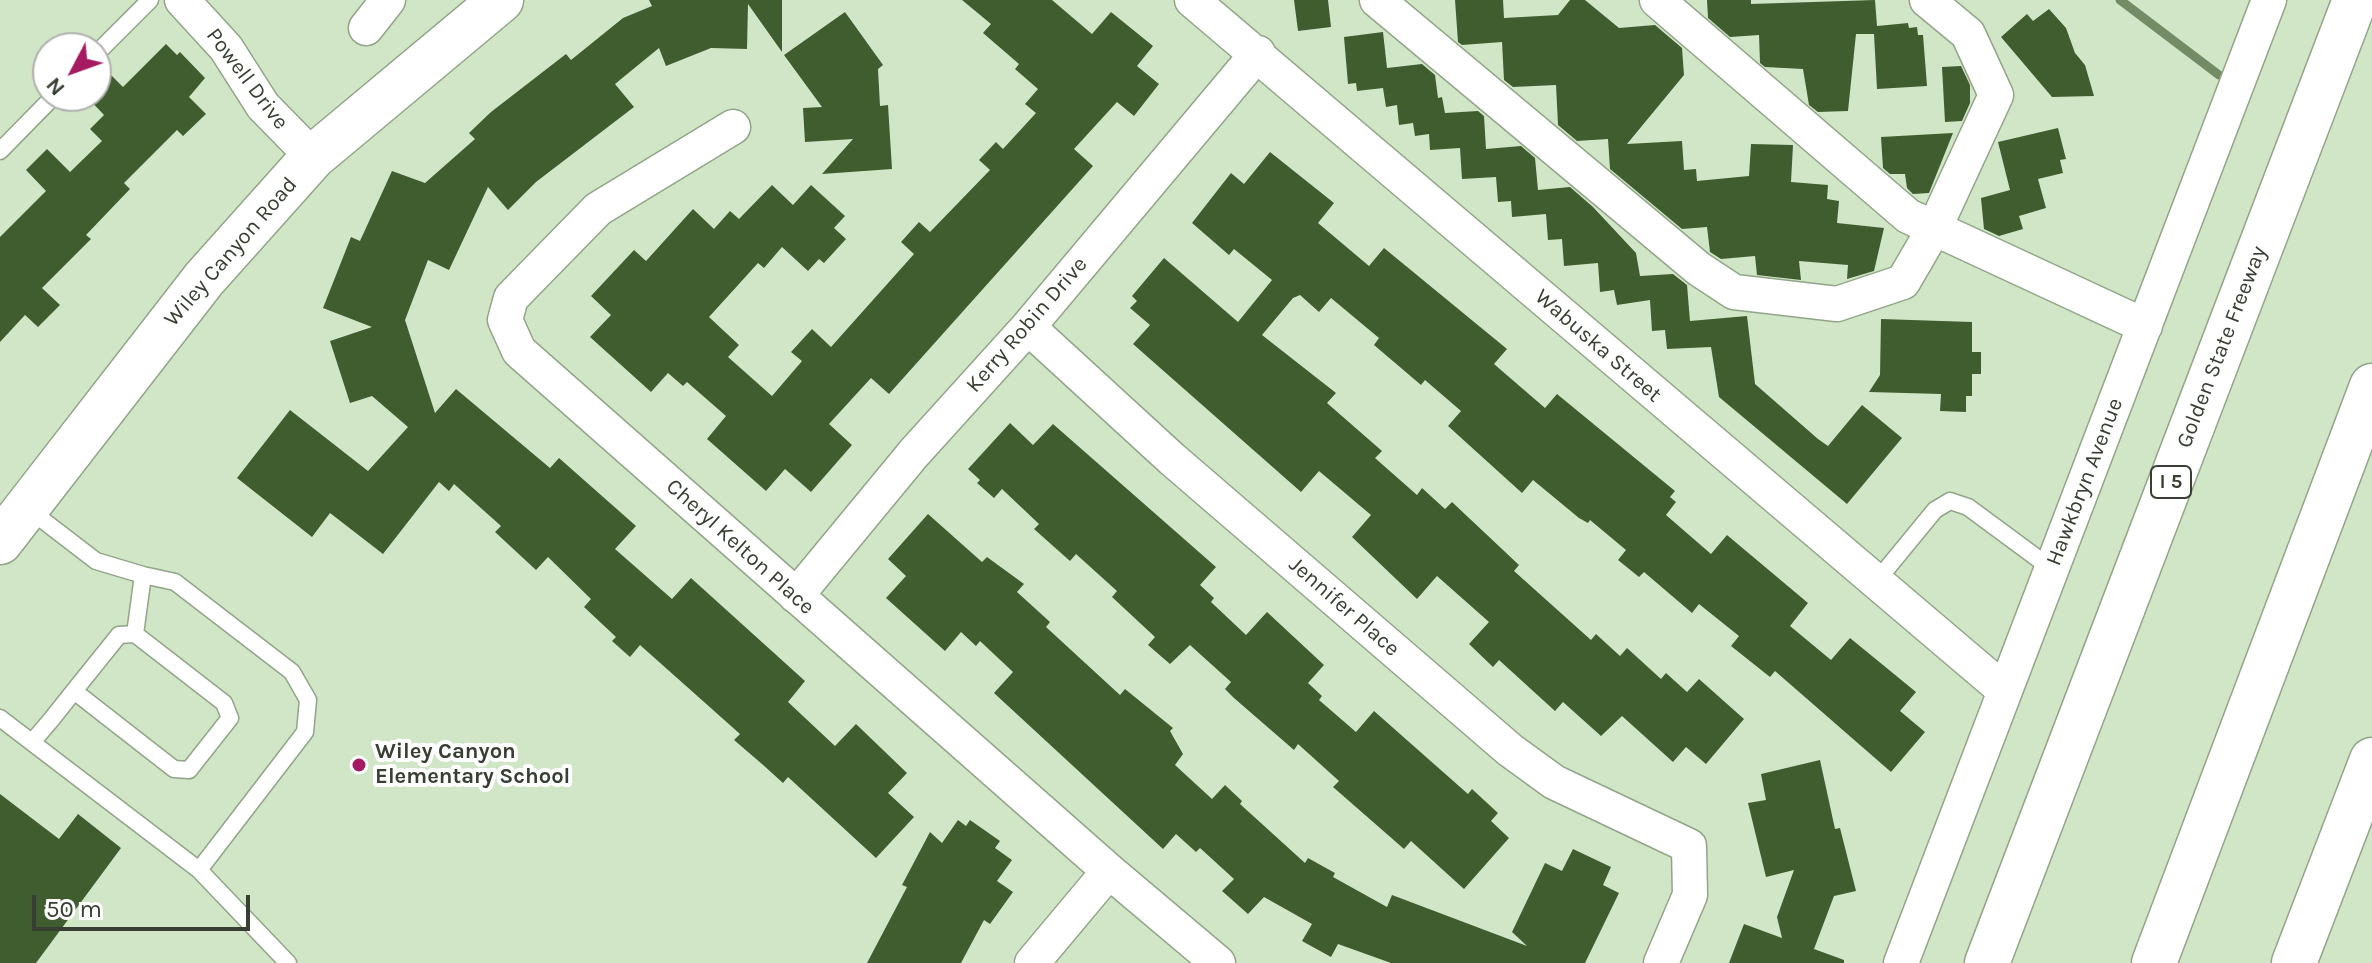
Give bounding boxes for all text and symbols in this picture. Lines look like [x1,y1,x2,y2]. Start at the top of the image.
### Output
street label: Powell Drive [200,23,294,135]
north arrow [32,32,112,112]
text: N [40,72,70,101]
street label: Wiley Canyon Road [159,172,303,332]
street label: Golden State Freeway [2171,242,2273,452]
street label: Kerry Robin Drive [961,252,1093,398]
street label: Wabuska Street [1529,284,1667,408]
street label: Hawkbryn Avenue [2041,395,2129,569]
road number: I 5 [2151,466,2191,498]
street label: Cheryl Kelton Place [660,474,820,620]
street label: Jennifer Place [1283,552,1405,662]
place label: Wiley Canyon Elementary School [375,739,570,790]
marker: Wiley Canyon Elementary School [350,756,368,774]
scale bar [36,879,254,929]
text: 50 m [46,895,102,923]

